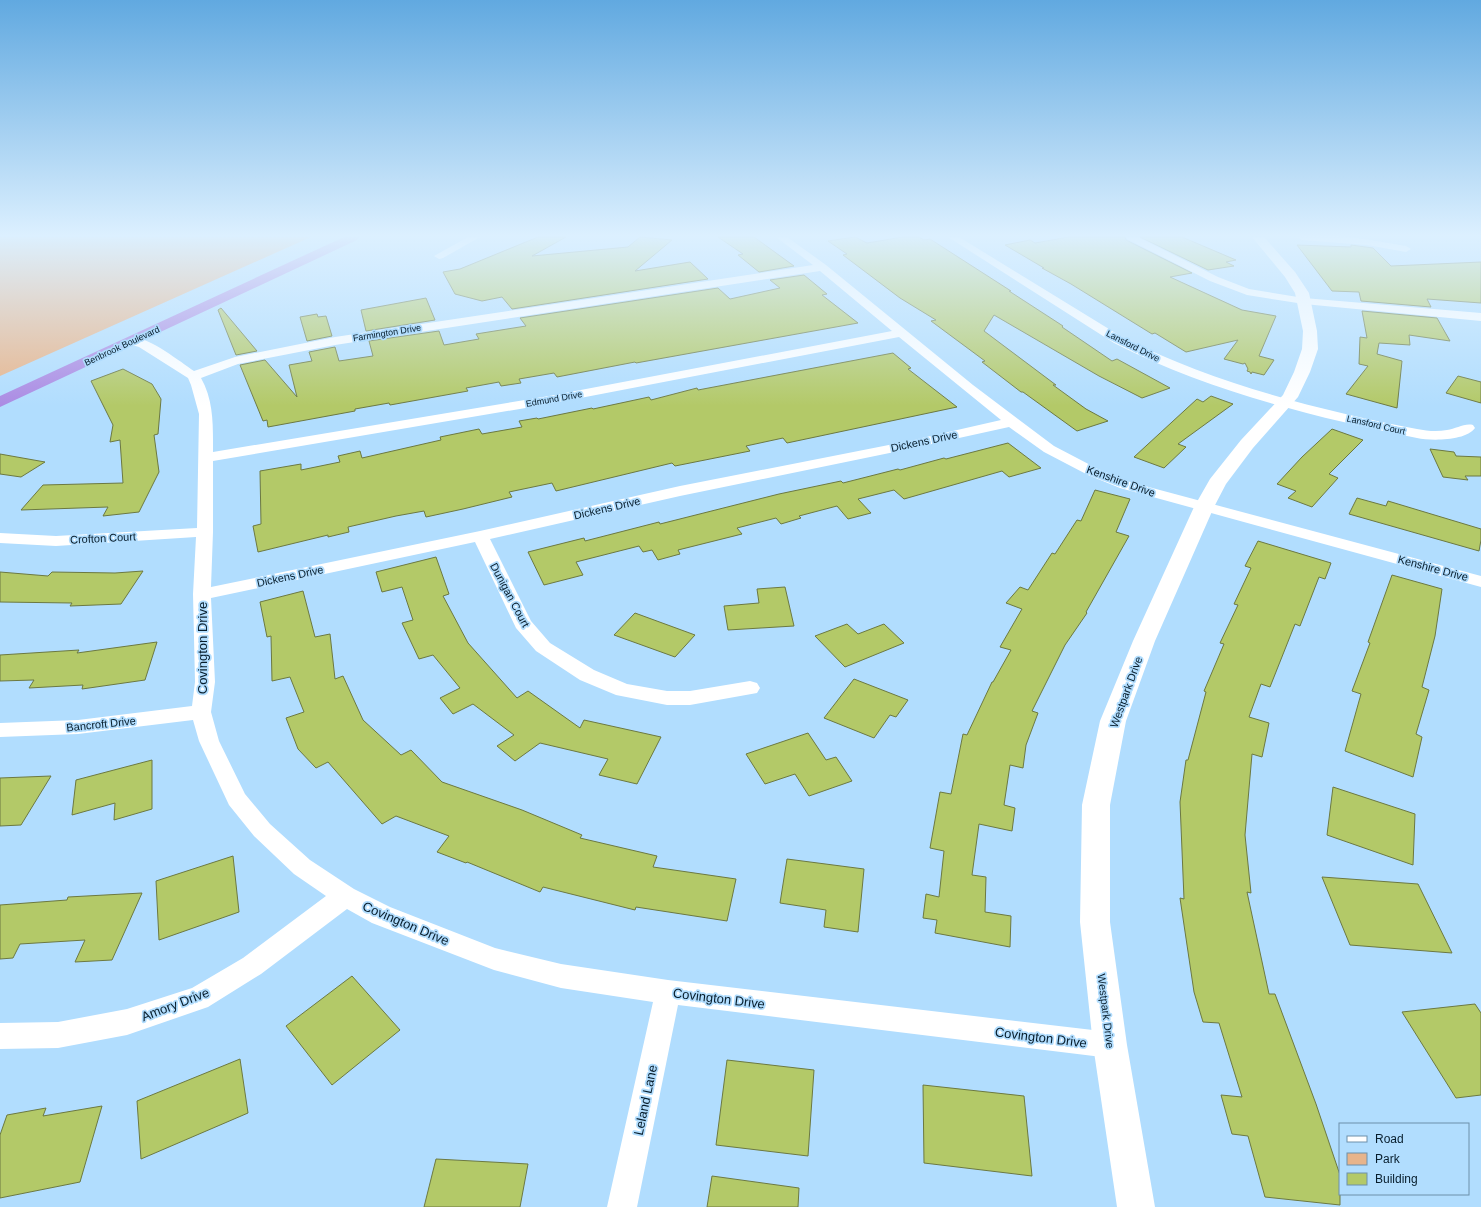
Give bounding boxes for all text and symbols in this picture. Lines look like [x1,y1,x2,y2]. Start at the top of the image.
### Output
street label: Farmington Drive [352,323,422,343]
street label: Benbrook Boulevard [83,324,161,368]
street label: Lansford Drive [1105,328,1161,364]
street label: Edmund Drive [525,389,583,409]
street label: Lansford Court [1346,413,1407,437]
street label: Dickens Drive [890,428,958,454]
street label: Kenshire Drive [1085,463,1157,499]
street label: Dickens Drive [573,495,641,521]
street label: Crofton Court [70,530,136,546]
street label: Kenshire Drive [1397,553,1469,583]
street label: Dunigan Court [488,561,532,629]
street label: Dickens Drive [256,563,324,589]
street label: Covington Drive [195,602,210,694]
street label: Westpark Drive [1108,655,1144,729]
street label: Bancroft Drive [66,714,136,734]
street label: Covington Drive [360,898,451,948]
street label: Westpark Drive [1095,973,1117,1049]
street label: Amory Drive [139,985,211,1024]
street label: Covington Drive [672,985,766,1012]
street label: Covington Drive [994,1024,1088,1051]
street label: Leland Lane [631,1064,660,1137]
legend [1339,1123,1469,1195]
text: Road [1375,1132,1404,1146]
text: Park [1375,1152,1401,1166]
text: Building [1375,1172,1418,1186]

